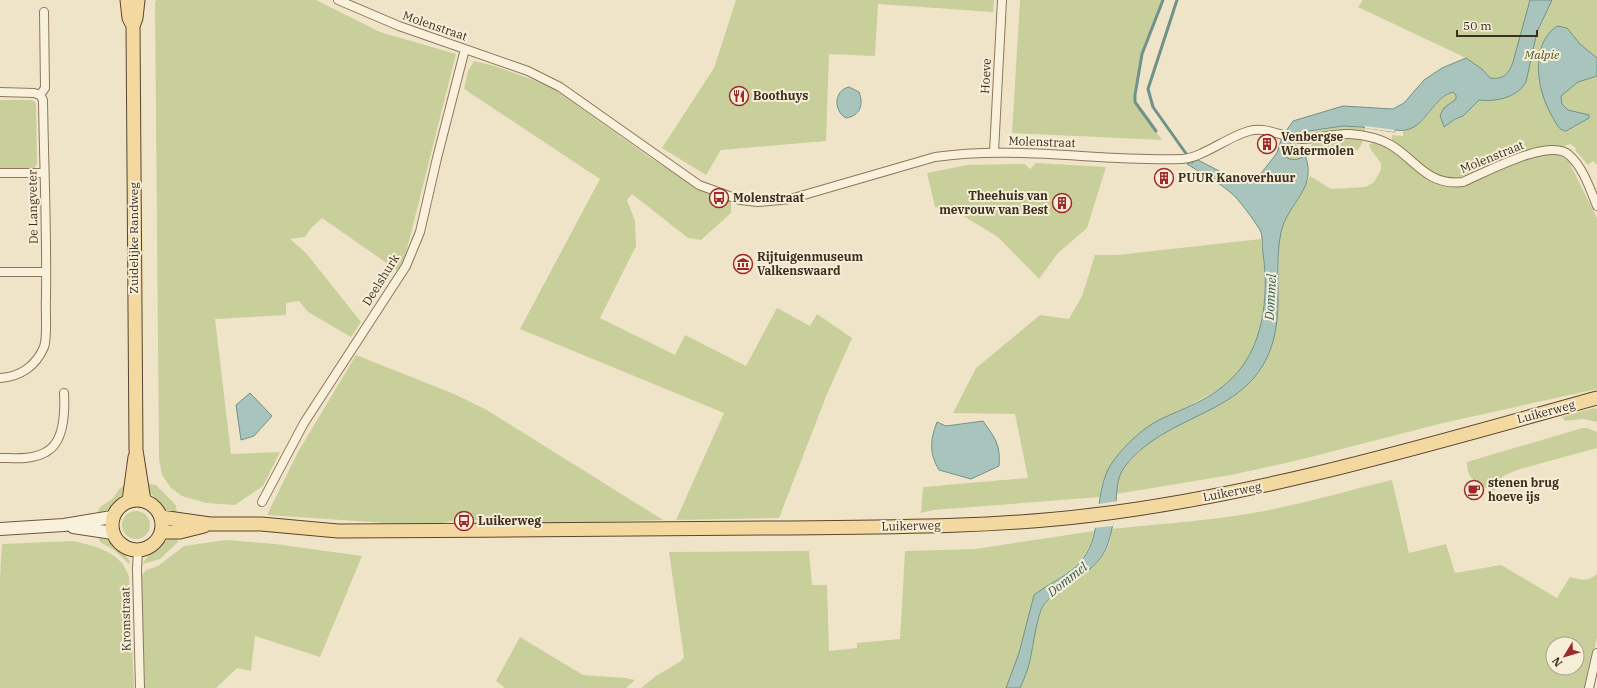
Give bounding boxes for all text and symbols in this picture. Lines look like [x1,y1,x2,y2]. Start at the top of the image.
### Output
street label: Molenstraat [401,7,470,44]
scale bar [1457,12,1537,38]
text: 50 m [1463,18,1492,33]
park label: Malpie [1524,47,1560,62]
street label: Hoeve [977,58,994,94]
restaurant icon: Boothuys [728,85,750,107]
place label: Boothuys [753,88,808,103]
place label: Venbergse Watermolen [1281,129,1354,158]
street label: Molenstraat [1008,133,1076,150]
building icon: Venbergse Watermolen [1256,133,1278,155]
street label: Molenstraat [1458,137,1526,176]
building icon: PUUR Kanoverhuur [1153,167,1175,189]
street label: De Langveter [24,169,41,244]
place label: PUUR Kanoverhuur [1178,170,1296,185]
street label: Zuidelijke Randweg [126,182,141,294]
bus stop icon: Molenstraat [708,187,730,209]
place label: Theehuis van mevrouw van Best [939,188,1049,217]
place label: Molenstraat [733,190,804,205]
building icon: Theehuis van mevrouw van Best [1051,192,1073,214]
place label: Rijtuigenmuseum Valkenswaard [757,249,864,278]
street label: Deelshurk [359,251,402,308]
museum icon: Rijtuigenmuseum Valkenswaard [732,253,754,275]
water label: Dommel [1261,273,1280,322]
street label: Luikerweg [1515,396,1577,426]
place label: stenen brug hoeve ijs [1488,475,1559,504]
street label: Luikerweg [1201,478,1263,505]
cafe icon: stenen brug hoeve ijs [1463,479,1485,501]
bus stop icon: Luikerweg [453,510,475,532]
place label: Luikerweg [478,513,541,528]
street label: Luikerweg [881,517,941,534]
water label: Dommel [1043,558,1091,601]
street label: Kromstraat [117,587,134,651]
north arrow [1545,636,1585,676]
text: N [1549,654,1565,670]

